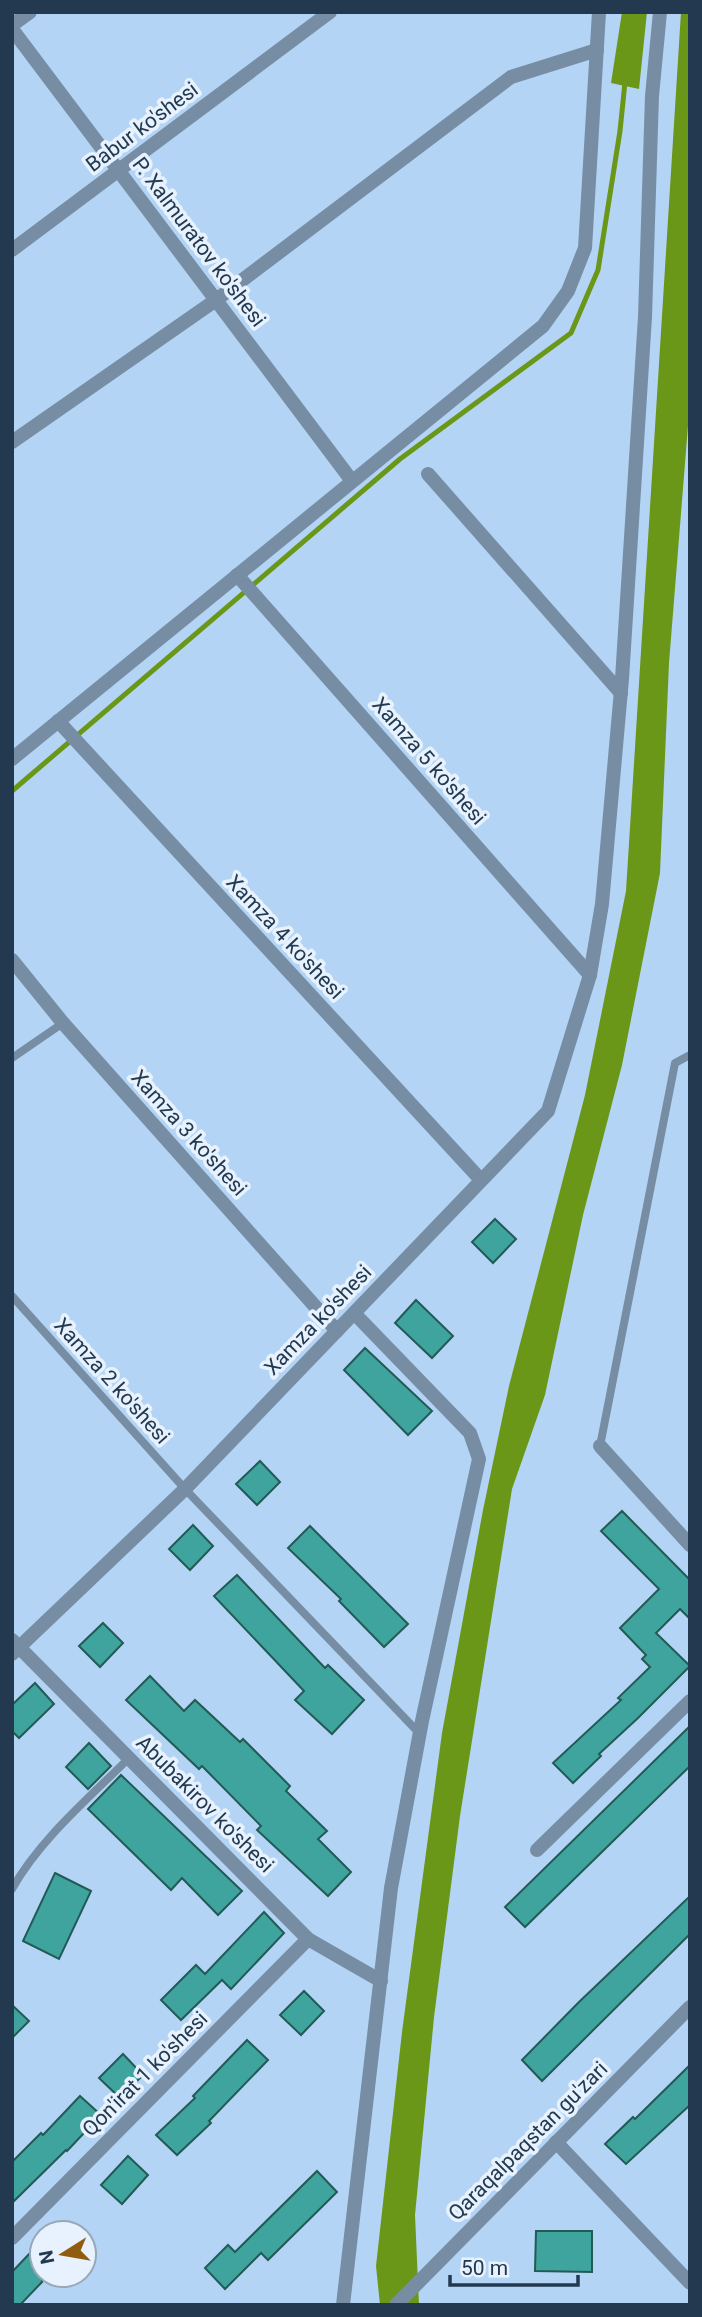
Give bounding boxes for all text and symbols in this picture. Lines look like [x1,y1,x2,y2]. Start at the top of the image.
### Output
street label: Babur ko'shesi [81,77,203,177]
street label: P. Xalmuratov ko'shesi [127,153,271,331]
street label: Xamza 5 ko'shesi [367,693,491,829]
street label: Xamza 4 ko'shesi [221,870,349,1004]
street label: Xamza 3 ko'shesi [126,1065,252,1201]
street label: Xamza ko'shesi [259,1260,377,1380]
street label: Xamza 2 ko'shesi [49,1313,175,1449]
street label: Abubakirov ko'shesi [132,1731,278,1877]
street label: Qon'irat 1 ko'shesi [78,2007,212,2141]
street label: Qaraqalpaqstan gu'zari [444,2057,612,2225]
north arrow [28,2219,98,2289]
scale bar [450,2244,578,2288]
text: N [34,2248,59,2266]
text: 50 m [461,2256,508,2280]

